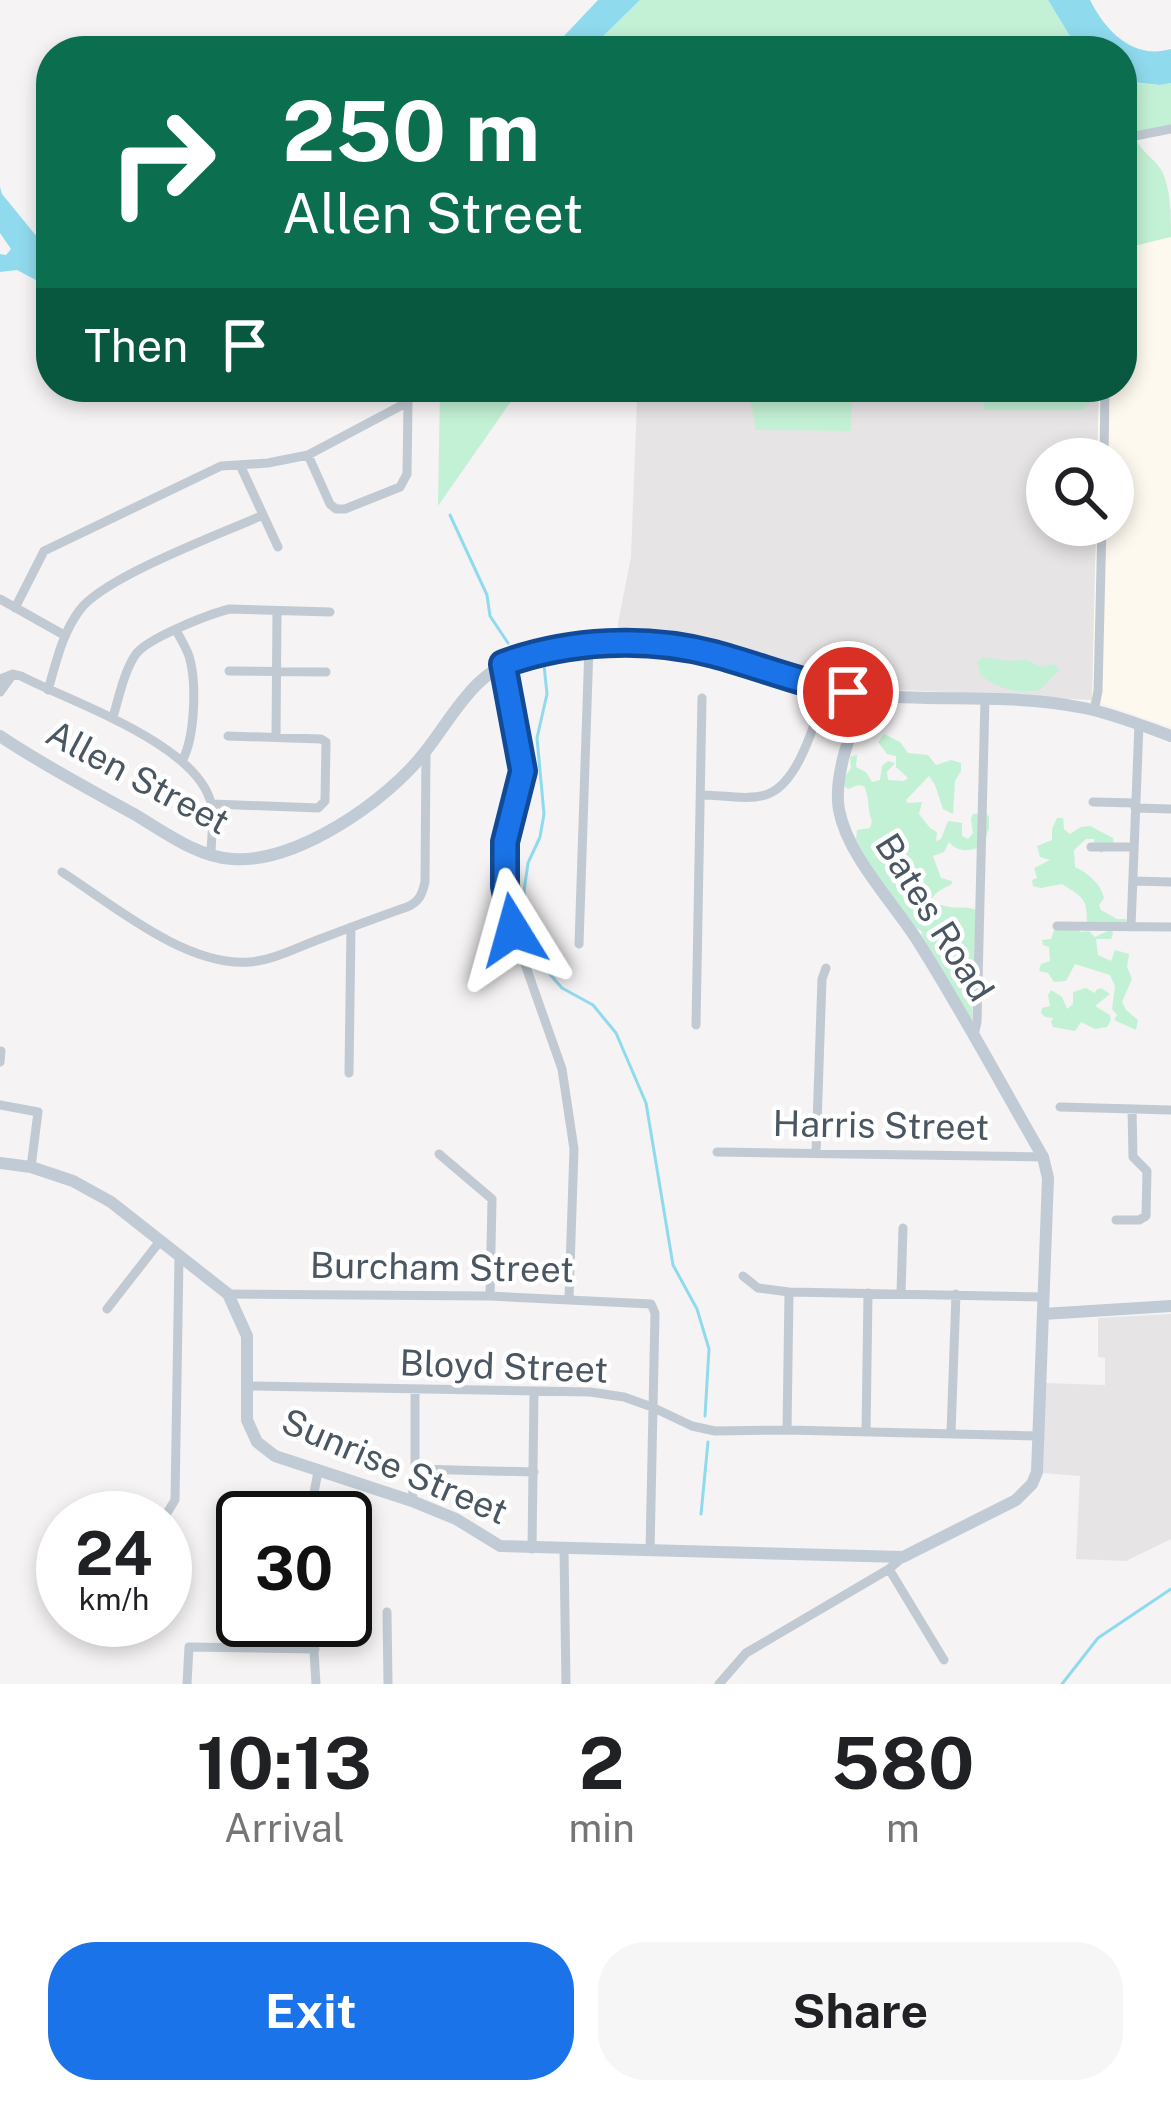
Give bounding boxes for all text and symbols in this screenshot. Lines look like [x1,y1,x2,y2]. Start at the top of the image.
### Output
text: 250 m [282,81,540,180]
icon: right [84,84,240,240]
text: Allen Street [282,182,584,245]
icon: arrive [212,312,278,378]
text: Then [84,319,188,372]
map controls [1026,438,1134,546]
button: search [1026,438,1134,546]
pin [797,641,899,743]
icon: arrive [815,659,881,725]
street label: Allen Street [39,711,237,843]
street label: Bates Road [867,826,1003,1008]
position arrow [450,867,576,993]
street label: Harris Street [772,1102,990,1148]
street label: Burcham Street [310,1244,574,1290]
street label: Bloyd Street [399,1341,609,1391]
street label: Sunrise Street [276,1400,514,1532]
speed limit sign: 30 [216,1491,372,1647]
text: 24 [75,1518,153,1589]
text: km/h [79,1581,149,1617]
text: 10:13 [197,1721,372,1805]
text: 2 [579,1721,624,1805]
text: 580 [831,1721,974,1805]
text: Arrival [224,1805,344,1851]
text: min [569,1805,635,1851]
text: m [886,1805,920,1851]
button: Exit [48,1942,574,2080]
button: Share [598,1942,1123,2080]

